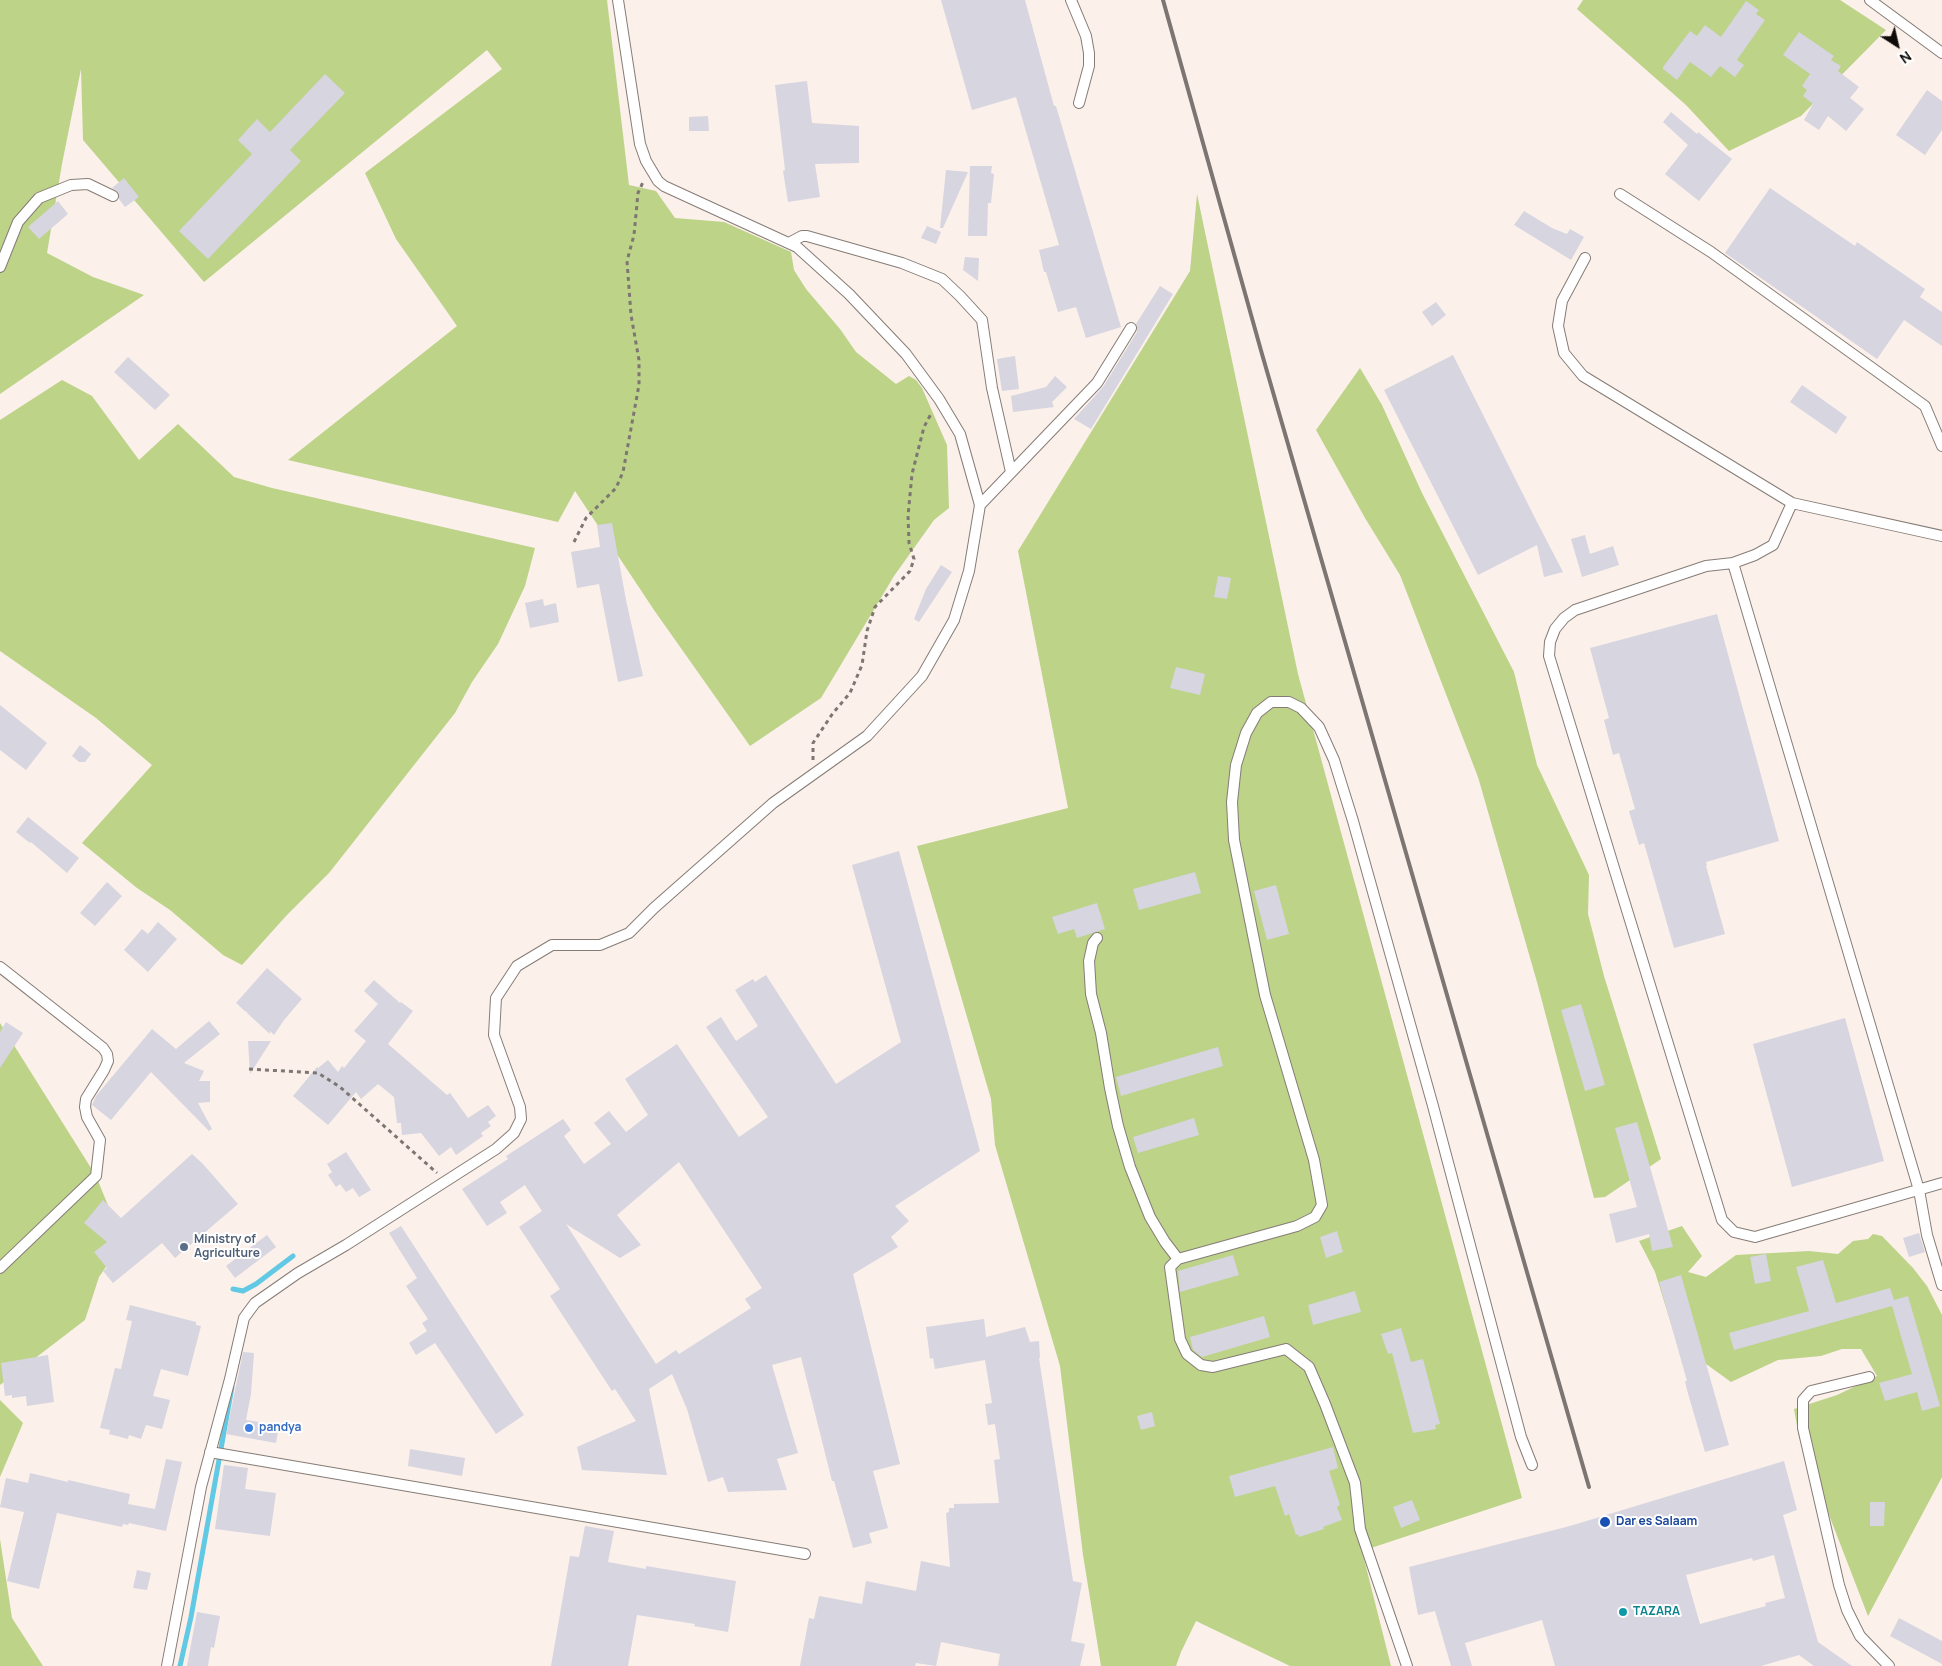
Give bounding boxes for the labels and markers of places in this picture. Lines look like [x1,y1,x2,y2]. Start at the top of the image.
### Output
place label: Ministry of Agriculture [194,1233,260,1261]
marker: Ministry of Agriculture [178,1241,190,1253]
place label: pandya [259,1421,301,1435]
marker: pandya [243,1422,255,1434]
marker: Dar es Salaam [1598,1515,1612,1529]
place label: Dar es Salaam [1616,1515,1697,1529]
place label: TAZARA [1633,1605,1680,1619]
marker: TAZARA [1617,1606,1629,1618]

